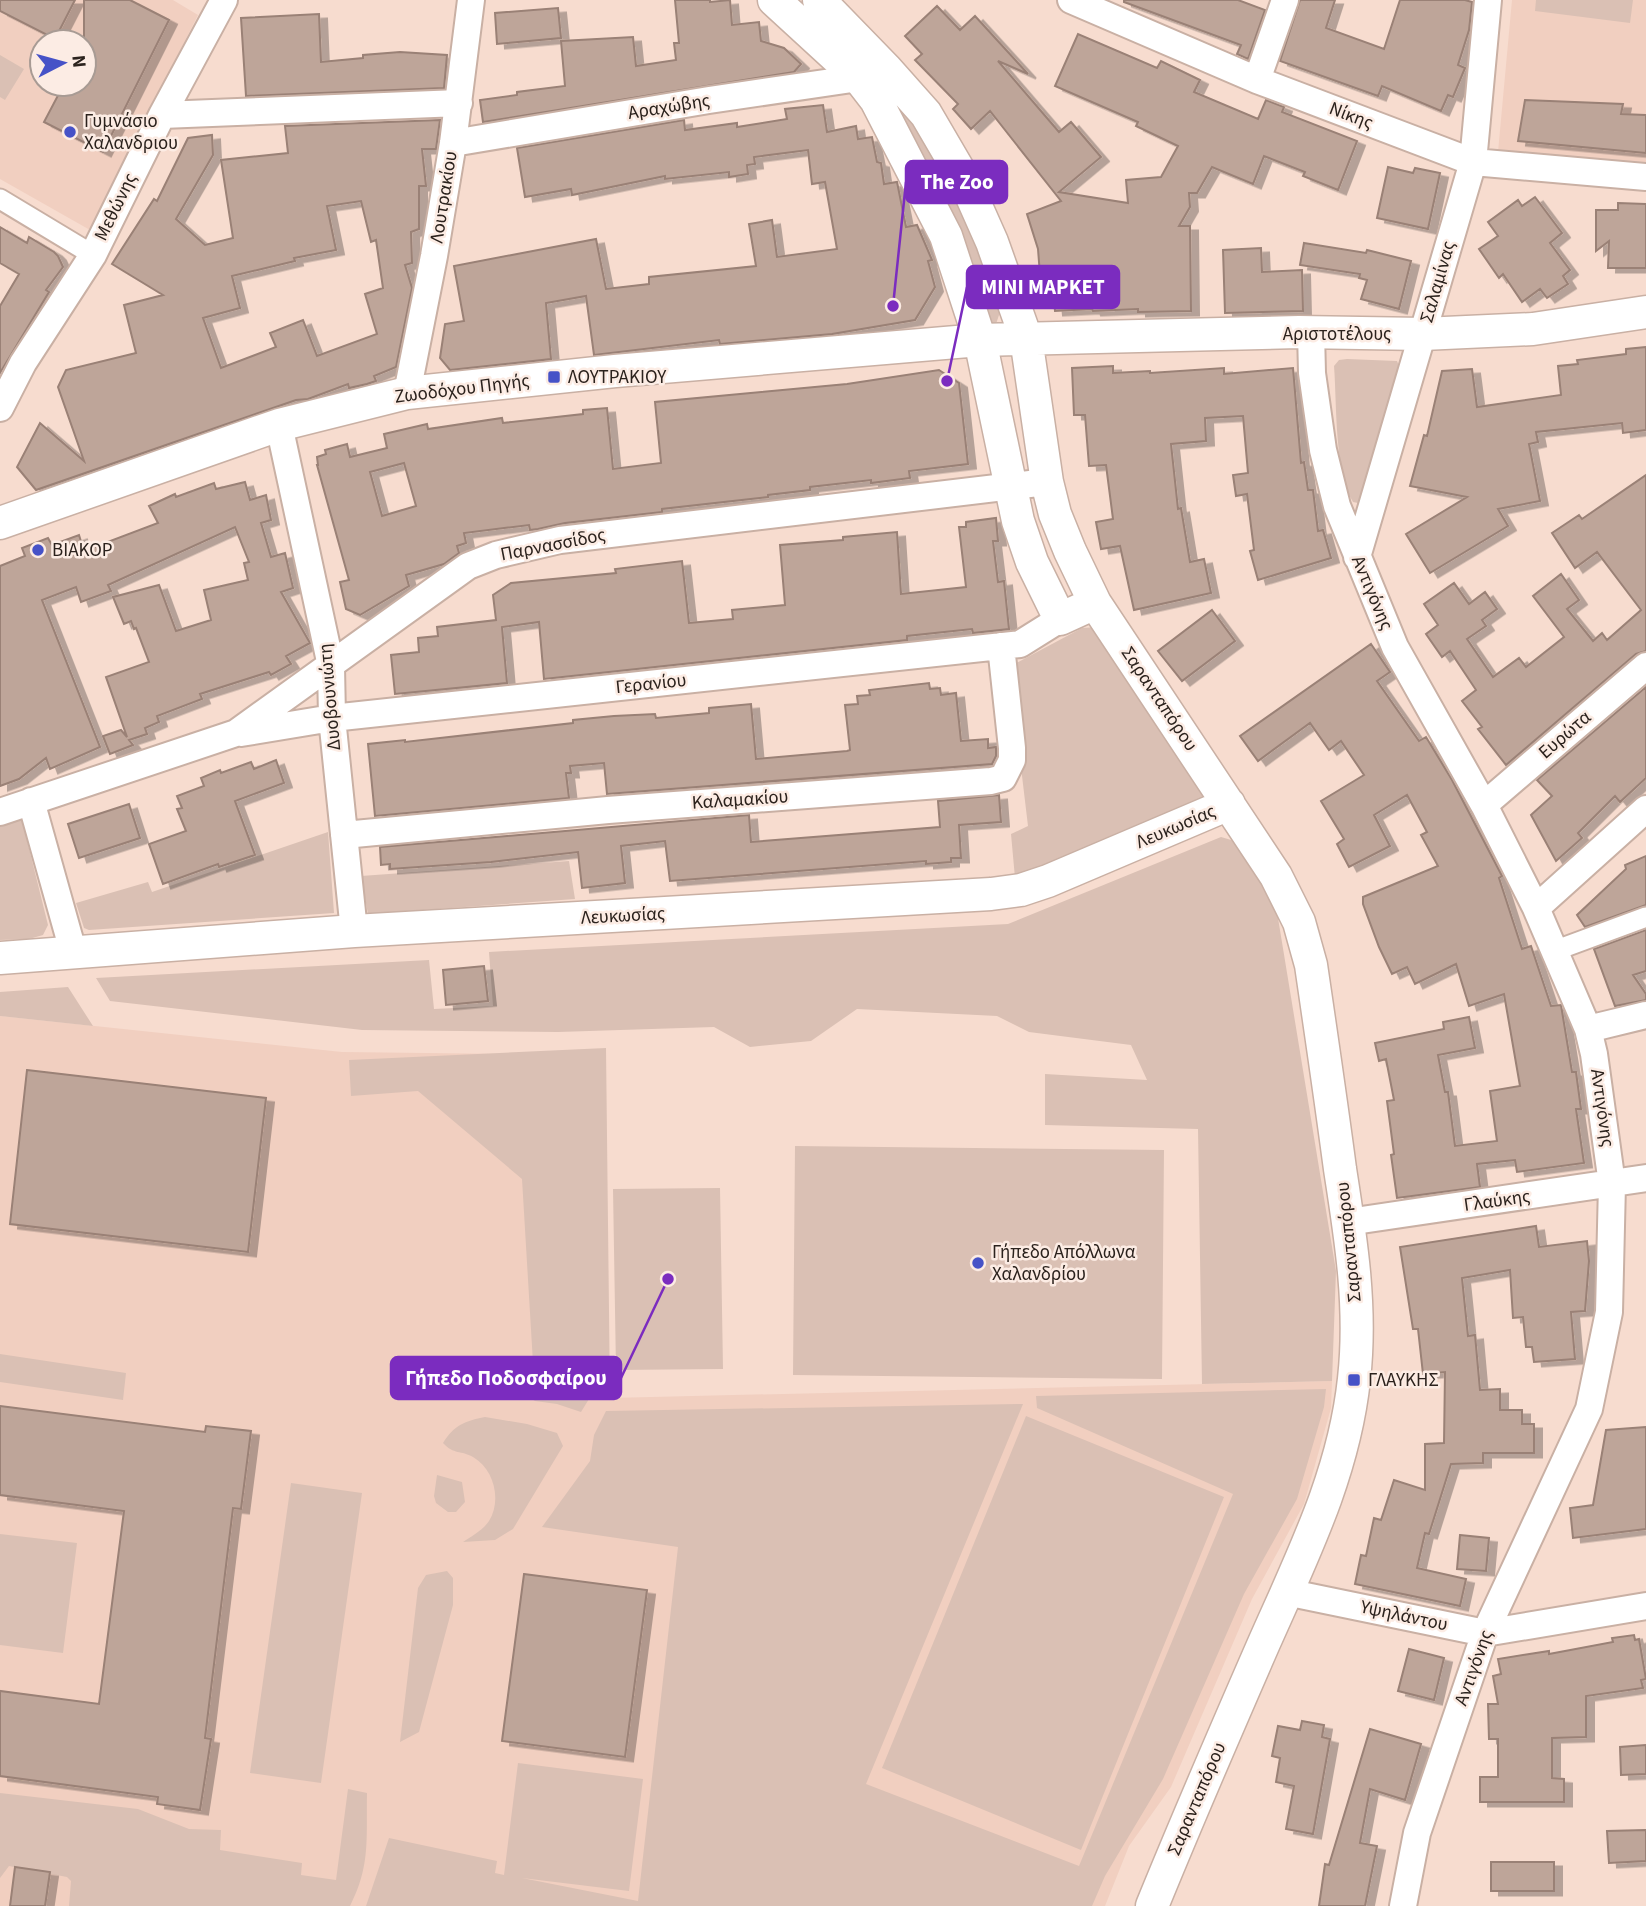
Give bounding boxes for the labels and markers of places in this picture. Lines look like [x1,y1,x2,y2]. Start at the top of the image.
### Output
place label: Γυμνάσιο Χαλανδριου [84,108,178,157]
marker: Γυμνάσιο Χαλανδριου [62,124,78,140]
callout: The Zoo [906,161,1007,203]
callout: ΜΙΝΙ ΜΑΡΚΕΤ [967,266,1119,308]
place label: ΛΟΥΤΡΑΚΙΟΥ [568,364,667,391]
marker: ΛΟΥΤΡΑΚΙΟΥ [546,369,562,385]
place label: ΒΙΑΚΟΡ [52,537,113,564]
marker: ΒΙΑΚΟΡ [30,542,46,558]
place label: Γήπεδο Απόλλωνα Χαλανδρίου [992,1239,1136,1288]
marker: Γήπεδο Απόλλωνα Χαλανδρίου [970,1255,986,1271]
callout: Γήπεδο Ποδοσφαίρου [391,1357,621,1399]
place label: ΓΛΑΥΚΗΣ [1368,1367,1439,1394]
marker: ΓΛΑΥΚΗΣ [1346,1372,1362,1388]

